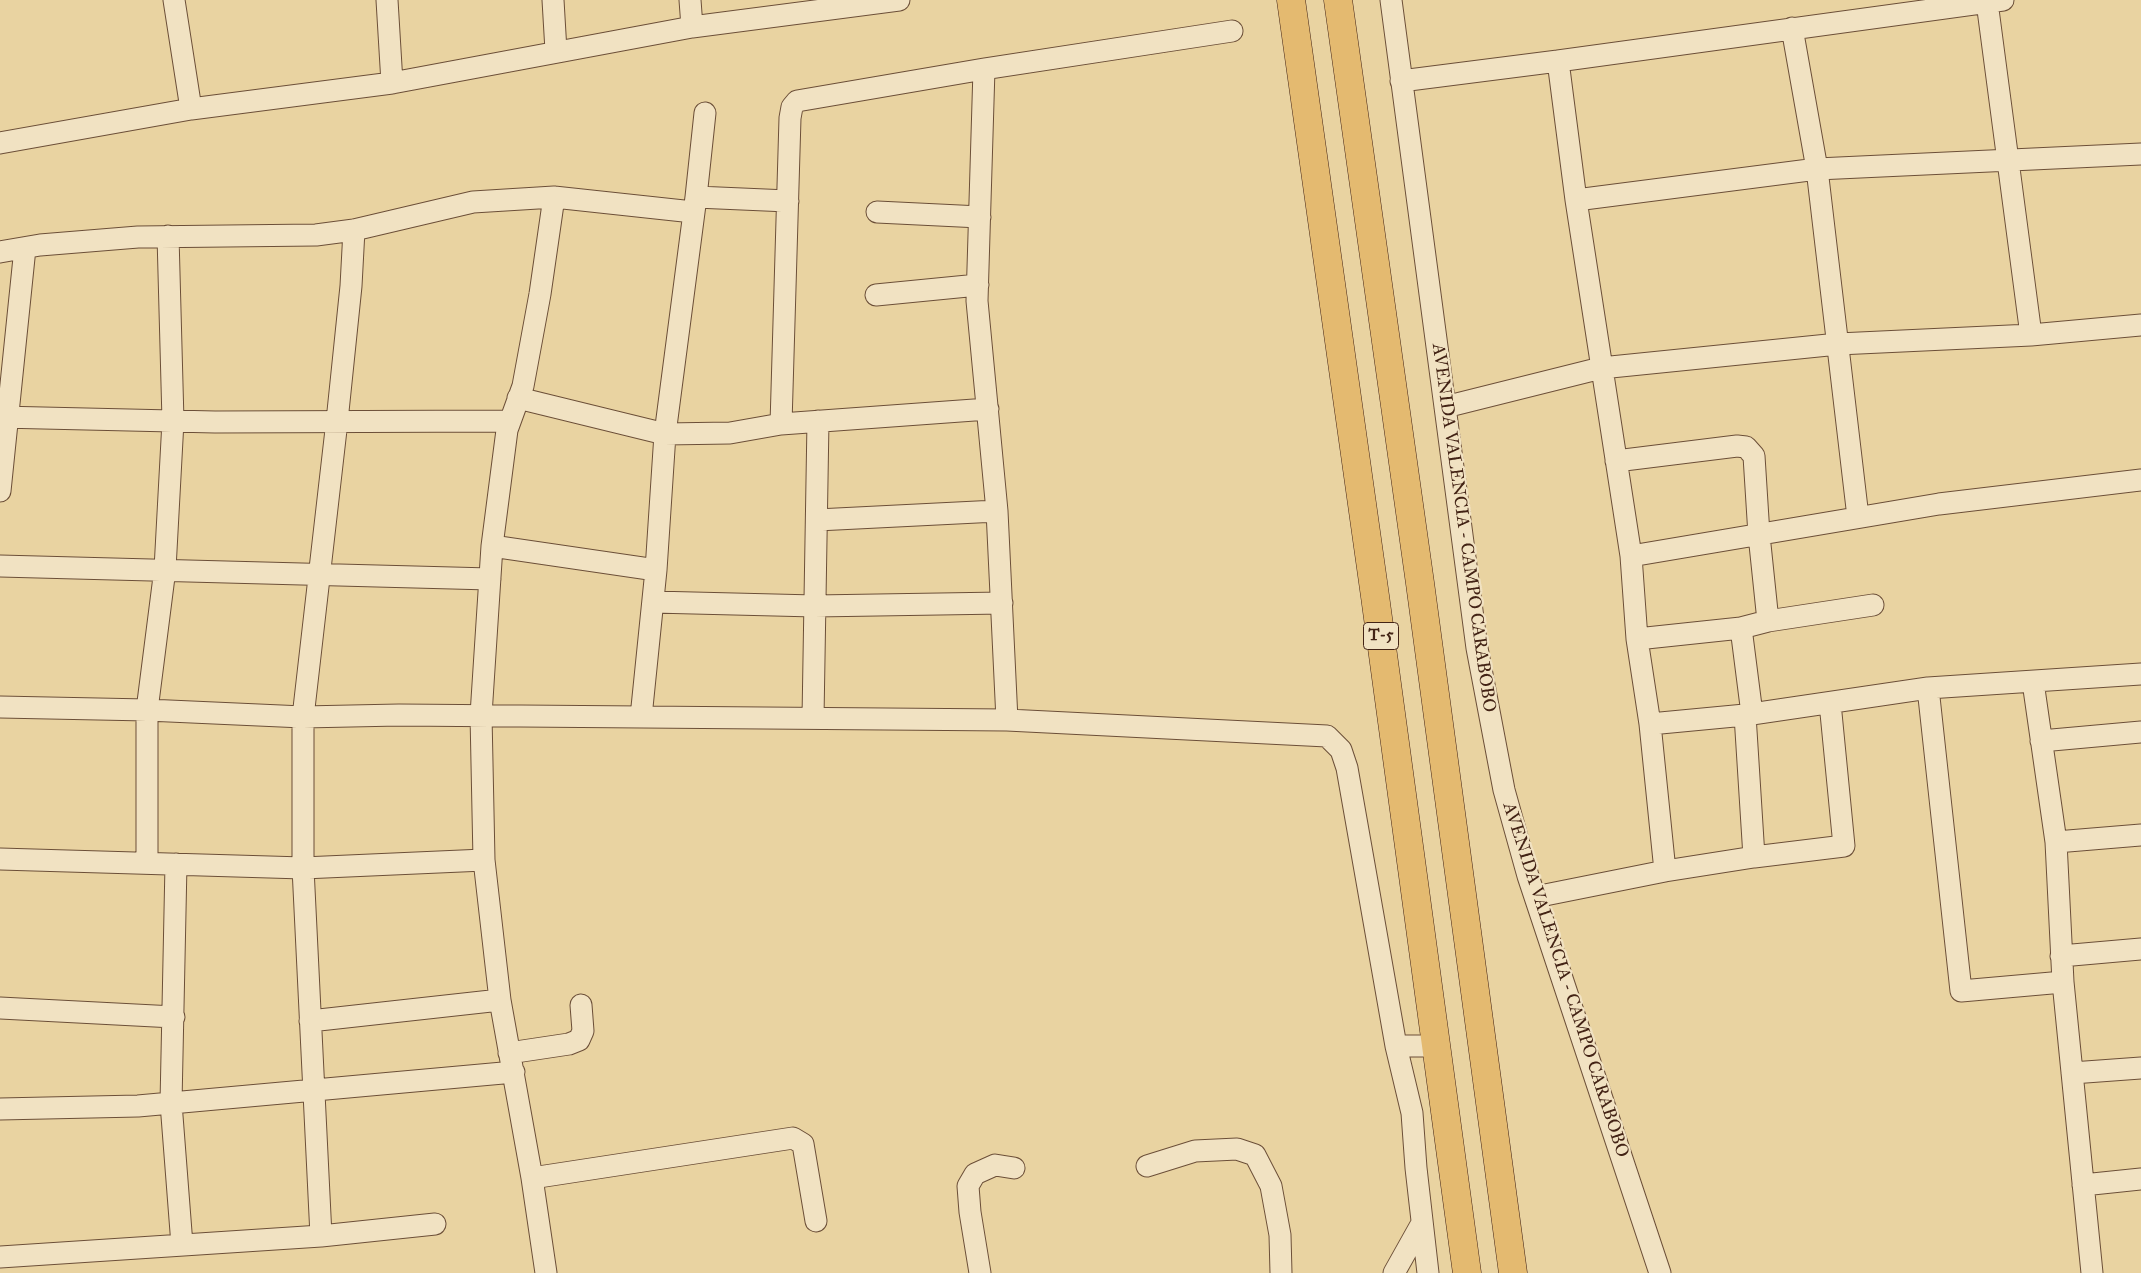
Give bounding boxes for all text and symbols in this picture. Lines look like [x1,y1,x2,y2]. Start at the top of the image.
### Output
street label: AVENIDA VALENCIA - CAMPO CARABOBO [1426,342,1500,714]
road number: T-5 [1364,622,1398,650]
street label: AVENIDA VALENCIA - CAMPO CARABOBO [1497,800,1633,1160]

